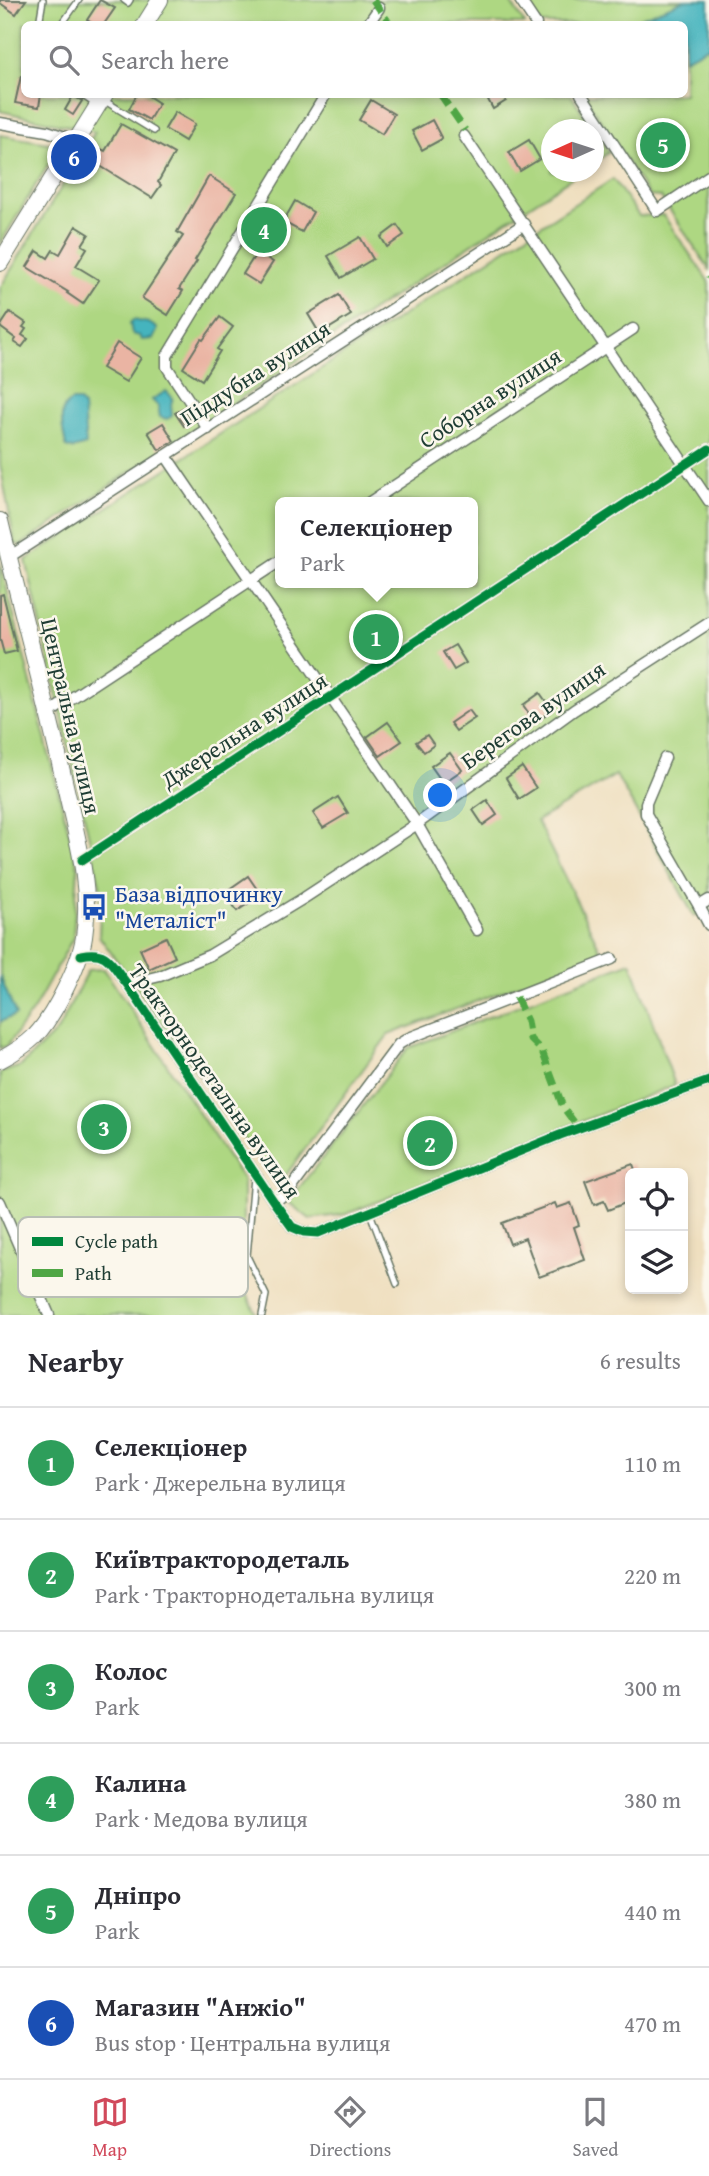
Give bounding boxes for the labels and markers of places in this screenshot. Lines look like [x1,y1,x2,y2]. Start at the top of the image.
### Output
pin: 5 [640,119,686,171]
pin: 6 [51,131,97,183]
pin: 4 [241,204,287,256]
pin: 1 [353,611,399,663]
place label: База відпочинку "Металіст" [115,877,283,936]
bus stop icon: База відпочинку "Металіст" [79,892,109,922]
pin: 3 [81,1101,127,1153]
pin: 2 [407,1117,453,1169]

